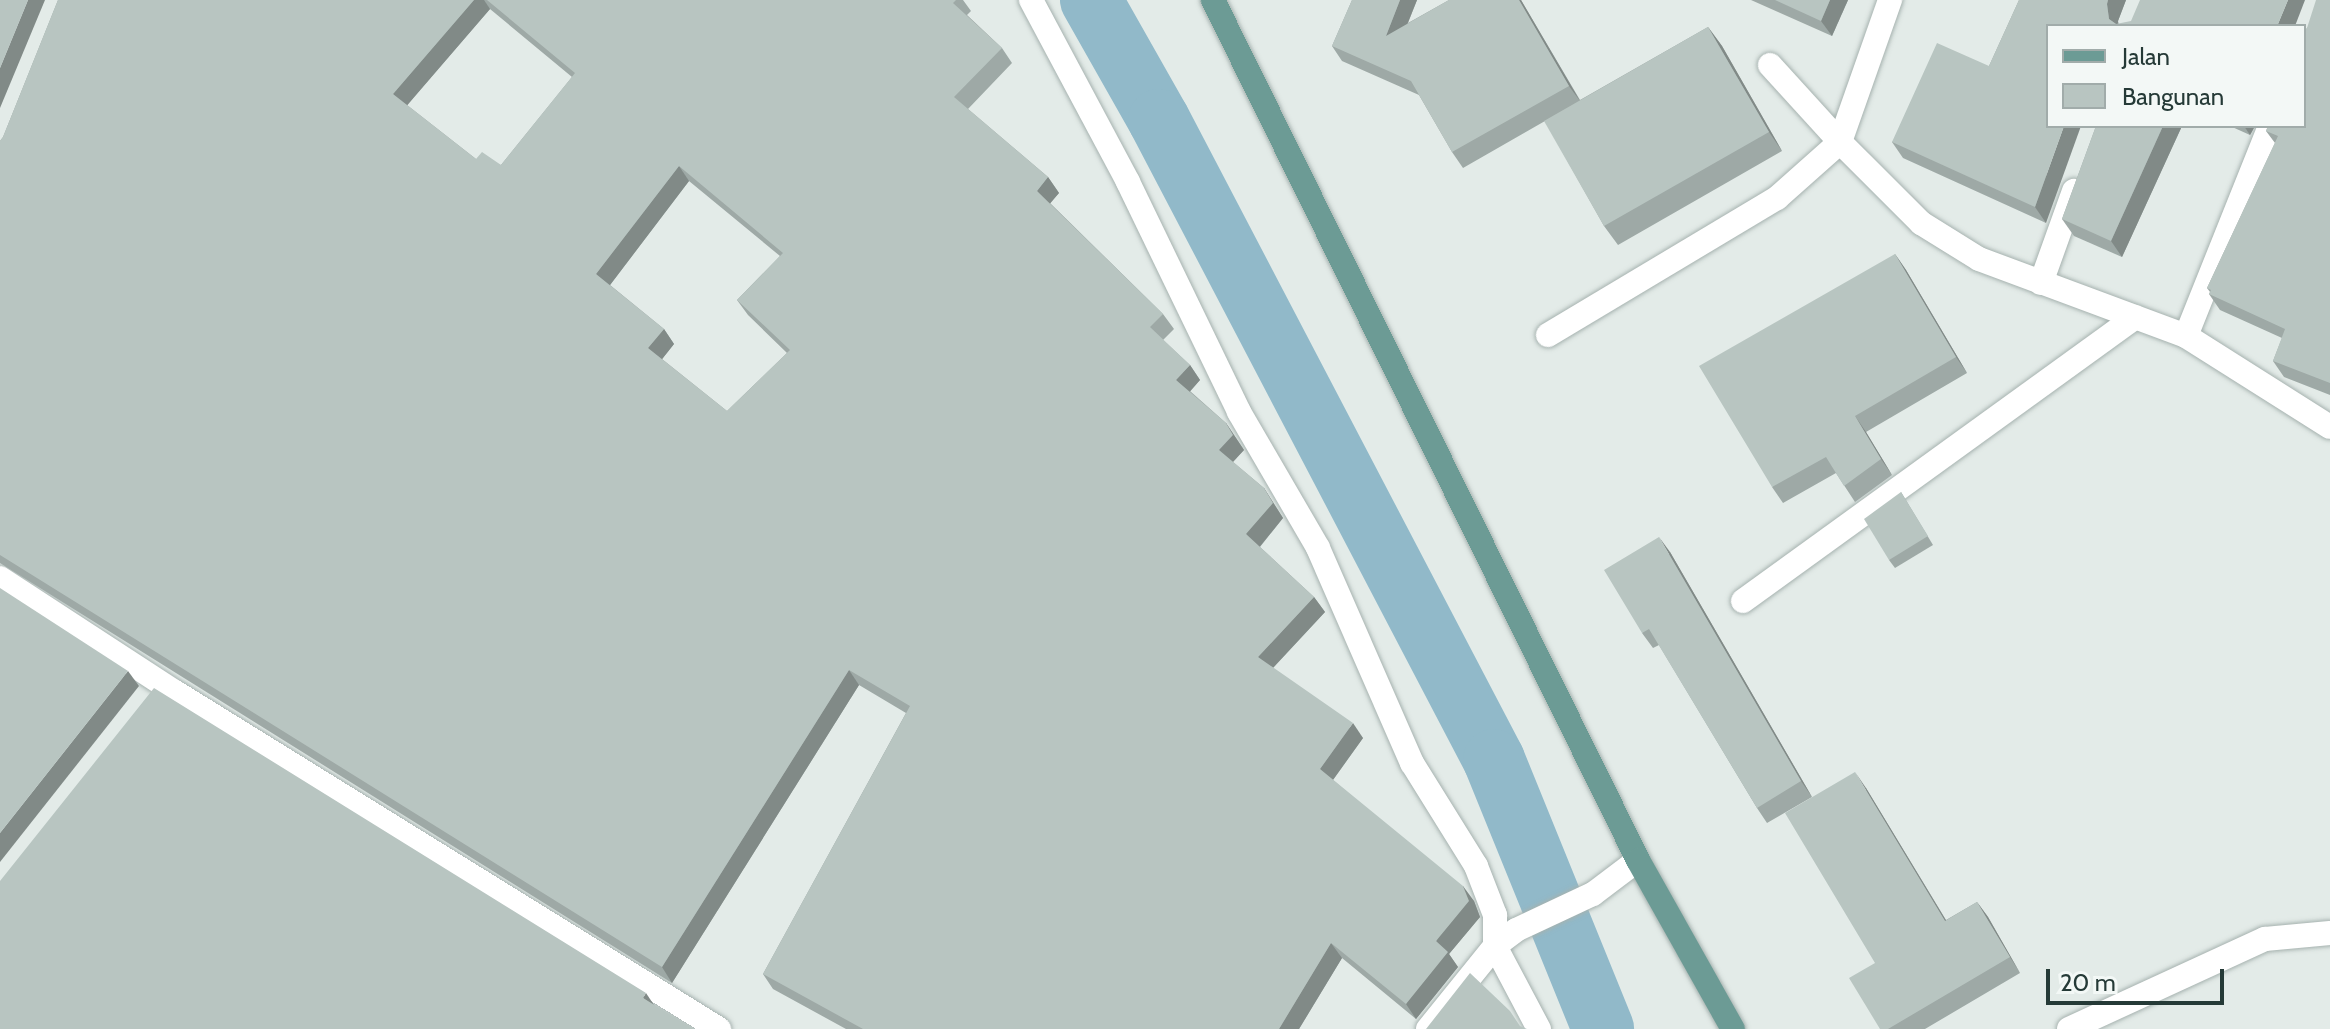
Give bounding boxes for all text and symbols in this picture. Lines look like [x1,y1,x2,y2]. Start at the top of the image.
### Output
legend [2046,24,2306,128]
text: Jalan [2122,42,2170,71]
text: Bangunan [2122,82,2224,111]
scale bar [2050,953,2228,1003]
text: 20 m [2060,968,2116,997]

